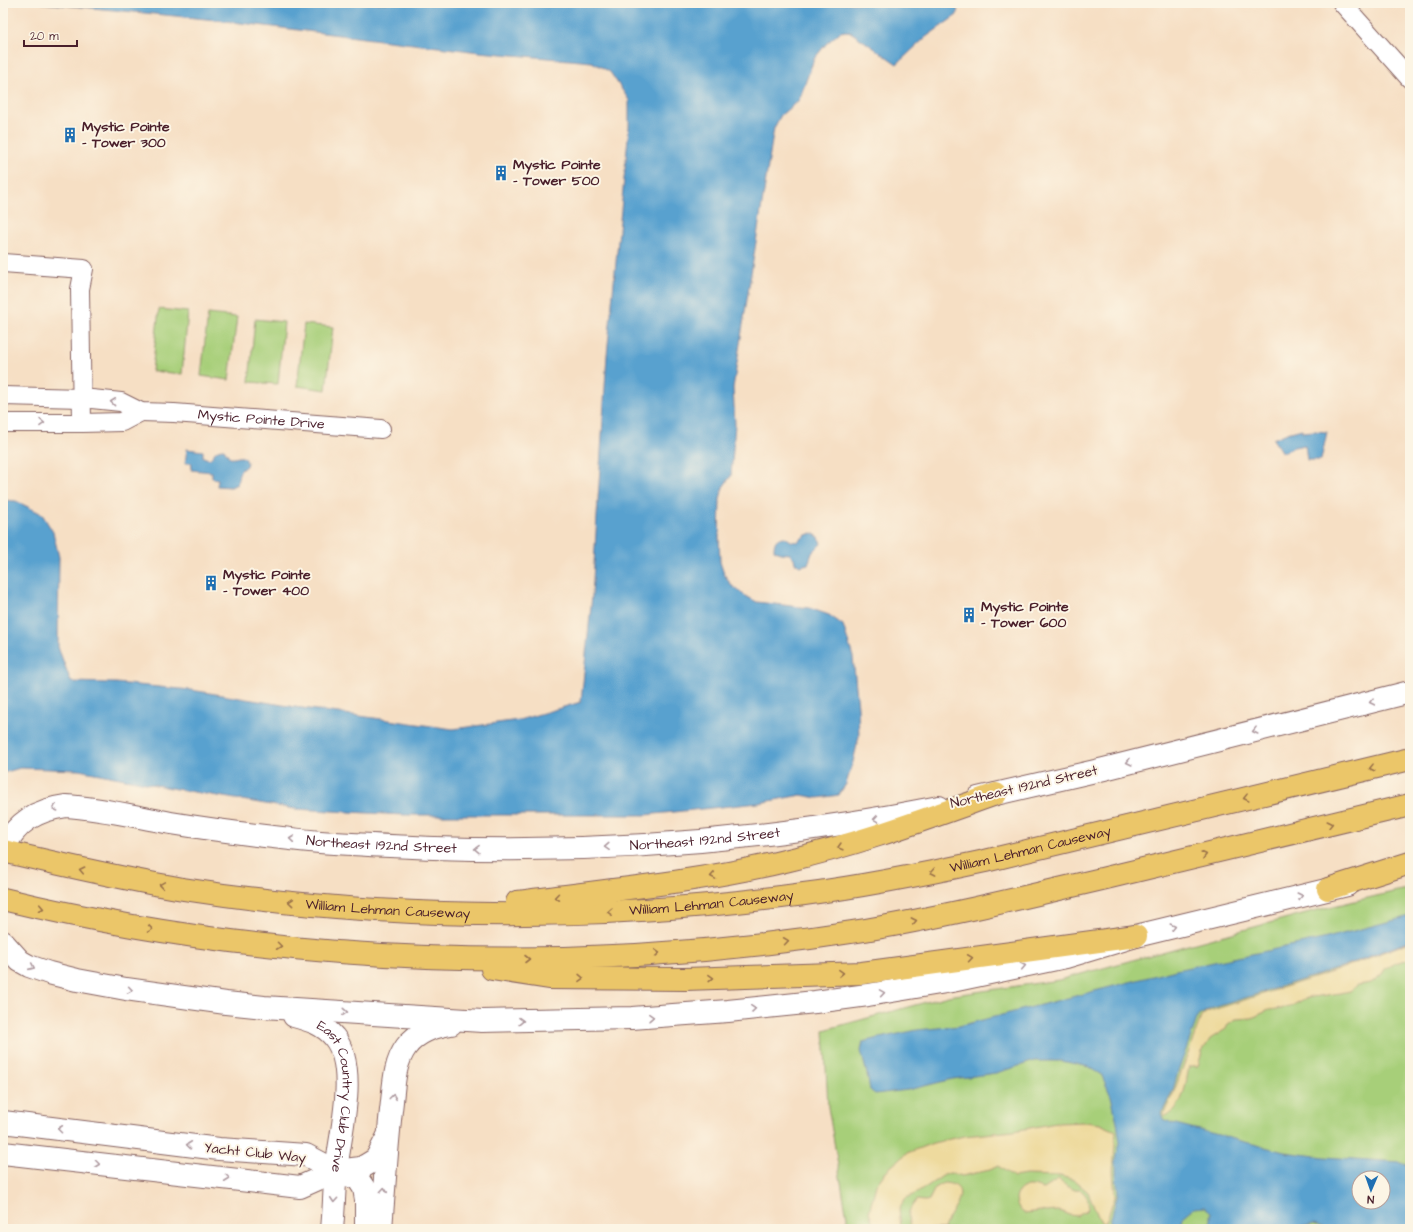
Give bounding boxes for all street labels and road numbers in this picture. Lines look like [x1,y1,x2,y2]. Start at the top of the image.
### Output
street label: Mystic Pointe Drive [197,405,326,435]
street label: Northeast 192nd Street [948,760,1100,814]
street label: William Lehman Causeway [948,821,1113,878]
street label: Northeast 192nd Street [629,823,782,856]
street label: Northeast 192nd Street [305,831,457,859]
street label: William Lehman Causeway [628,885,795,921]
street label: William Lehman Causeway [305,894,471,924]
street label: East Country Club Drive [313,1016,357,1174]
street label: Yacht Club Way [203,1138,307,1168]

